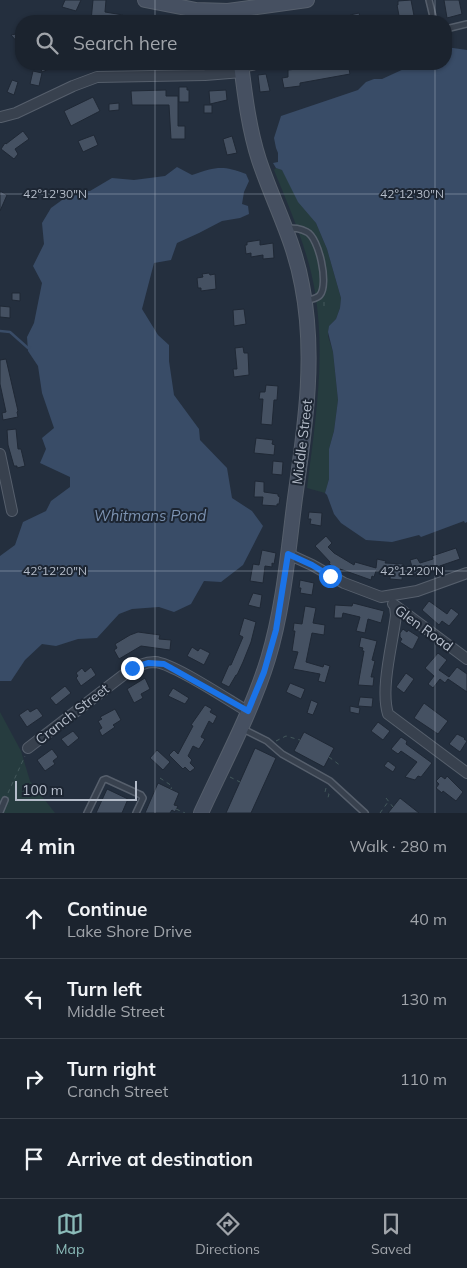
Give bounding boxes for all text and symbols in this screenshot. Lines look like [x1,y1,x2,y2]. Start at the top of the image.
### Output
search box [15,15,452,70]
icon: search [33,29,61,57]
text: Search here [73,31,177,55]
text: 42°12'30"N [23,186,87,201]
text: 42°12'30"N [380,186,444,201]
street label: Middle Street [288,398,316,486]
water label: Whitmans Pond [94,506,206,525]
text: 42°12'20"N [23,563,87,578]
text: 42°12'20"N [380,563,444,578]
route start [319,565,342,588]
street label: Glen Road [391,601,457,655]
route end [121,657,144,680]
street label: Cranch Street [32,680,113,748]
scale bar [15,778,138,801]
text: 100 m [22,781,63,799]
text: 4 min [20,833,75,859]
text: Walk · 280 m [349,836,447,856]
text: Continue [67,897,147,921]
icon: ahead [20,905,48,933]
text: 40 m [410,909,447,929]
text: Lake Shore Drive [67,921,192,941]
text: Turn left [67,977,142,1001]
icon: left [20,985,48,1013]
text: 130 m [400,989,447,1009]
text: Middle Street [67,1001,165,1021]
text: Turn right [67,1057,156,1081]
icon: right [20,1065,48,1093]
text: 110 m [400,1069,447,1089]
text: Cranch Street [67,1081,168,1101]
icon: arrive [20,1145,48,1173]
text: Arrive at destination [67,1147,253,1171]
tab: Map [56,1210,84,1258]
tab: Directions [195,1210,260,1258]
tab: Saved [371,1210,411,1258]

